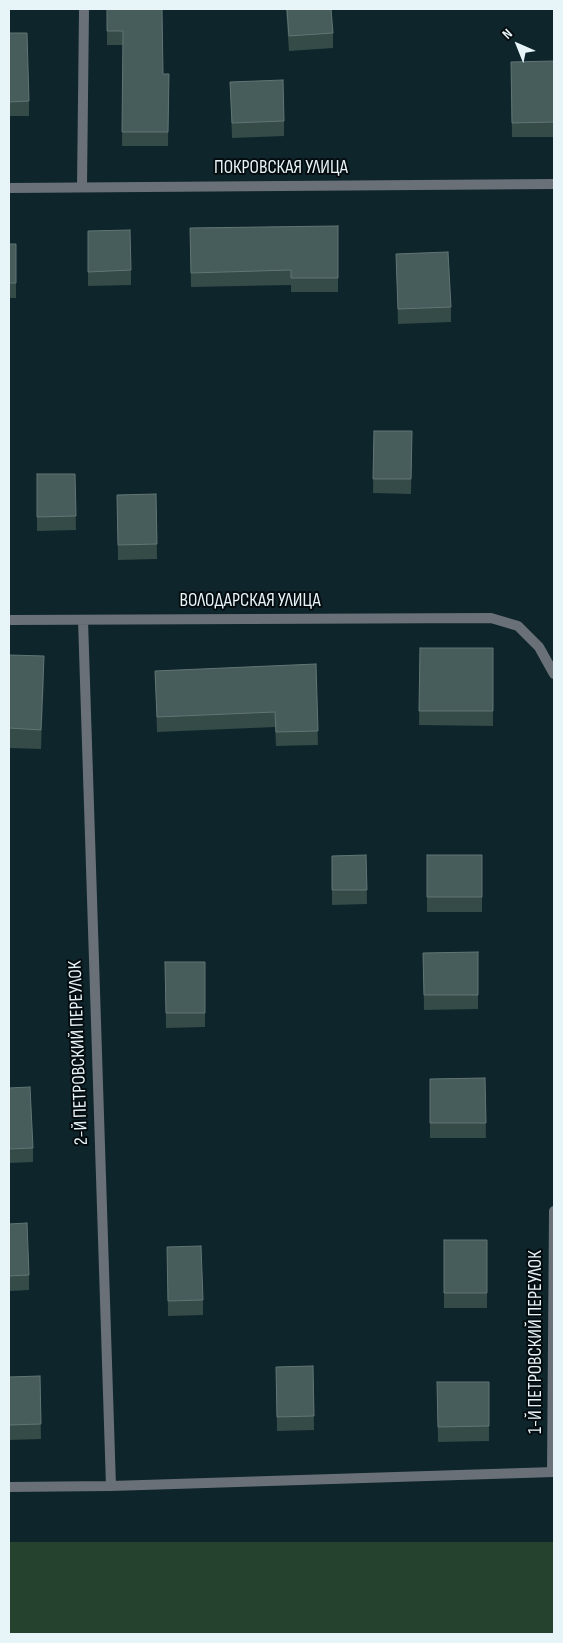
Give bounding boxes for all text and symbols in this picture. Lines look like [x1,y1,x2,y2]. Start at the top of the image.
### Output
north arrow [493,20,543,70]
text: N [499,25,516,43]
street label: ПОКРОВСКАЯ УЛИЦА [214,157,348,179]
street label: ВОЛОДАРСКАЯ УЛИЦА [179,590,321,612]
street label: 2-Й ПЕТРОВСКИЙ ПЕРЕУЛОК [64,960,94,1146]
street label: 1-Й ПЕТРОВСКИЙ ПЕРЕУЛОК [525,1250,547,1434]

